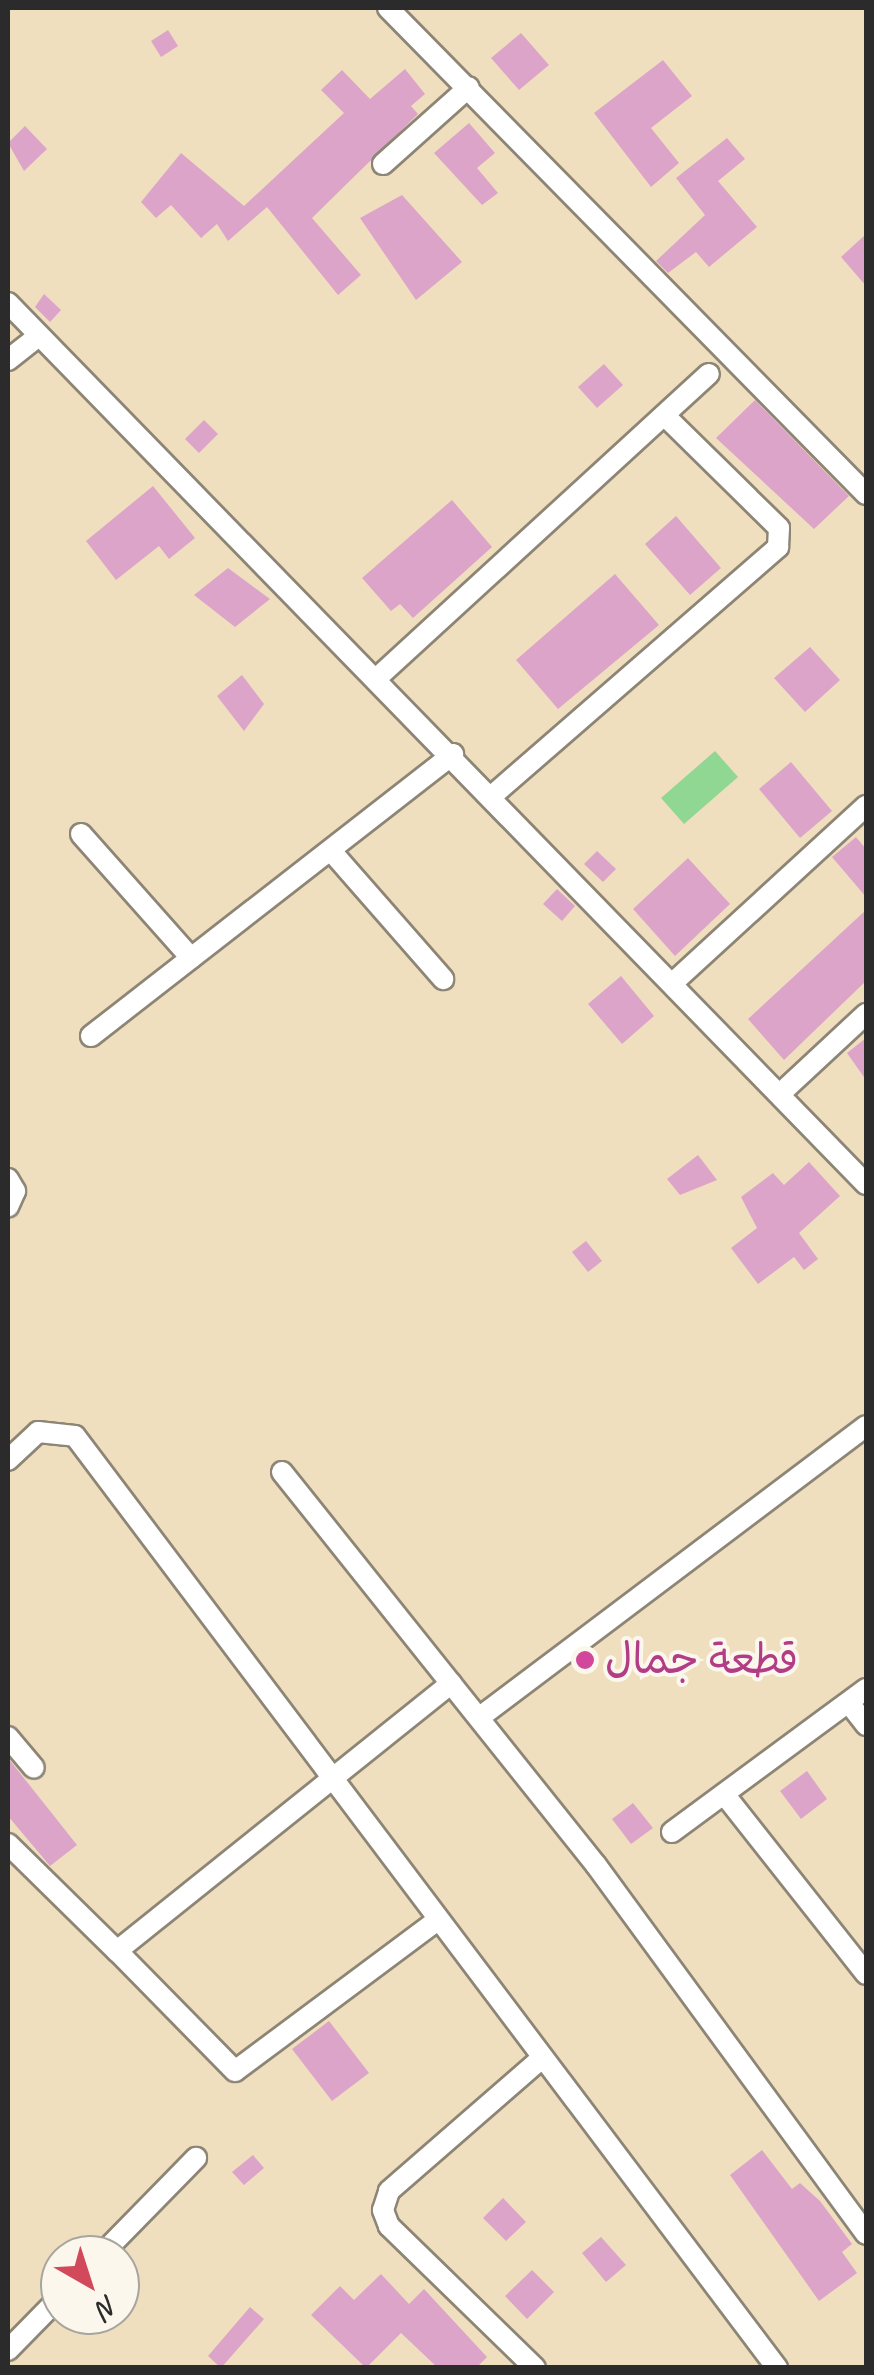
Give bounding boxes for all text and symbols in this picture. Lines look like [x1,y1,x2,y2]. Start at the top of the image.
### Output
place label: قطعة جمال [605,1635,798,1685]
marker: قطعة جمال [574,1649,596,1671]
north arrow [40,2235,140,2335]
text: N [90,2288,126,2326]

